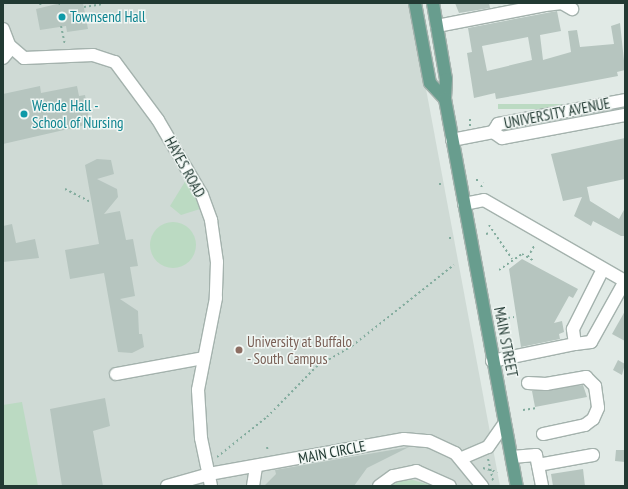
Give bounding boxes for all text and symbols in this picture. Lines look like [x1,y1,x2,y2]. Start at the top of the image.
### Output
place label: Townsend Hall [70,8,145,26]
marker: Townsend Hall [57,12,67,22]
street label: UNIVERSITY AVENUE [502,94,612,132]
place label: Wende Hall - School of Nursing [32,96,123,131]
marker: Wende Hall - School of Nursing [19,109,29,119]
street label: HAYES ROAD [161,133,209,201]
street label: MAIN STREET [490,305,522,379]
place label: University at Buffalo - South Campus [247,332,353,367]
marker: University at Buffalo - South Campus [234,345,244,355]
street label: MAIN CIRCLE [297,437,367,467]

